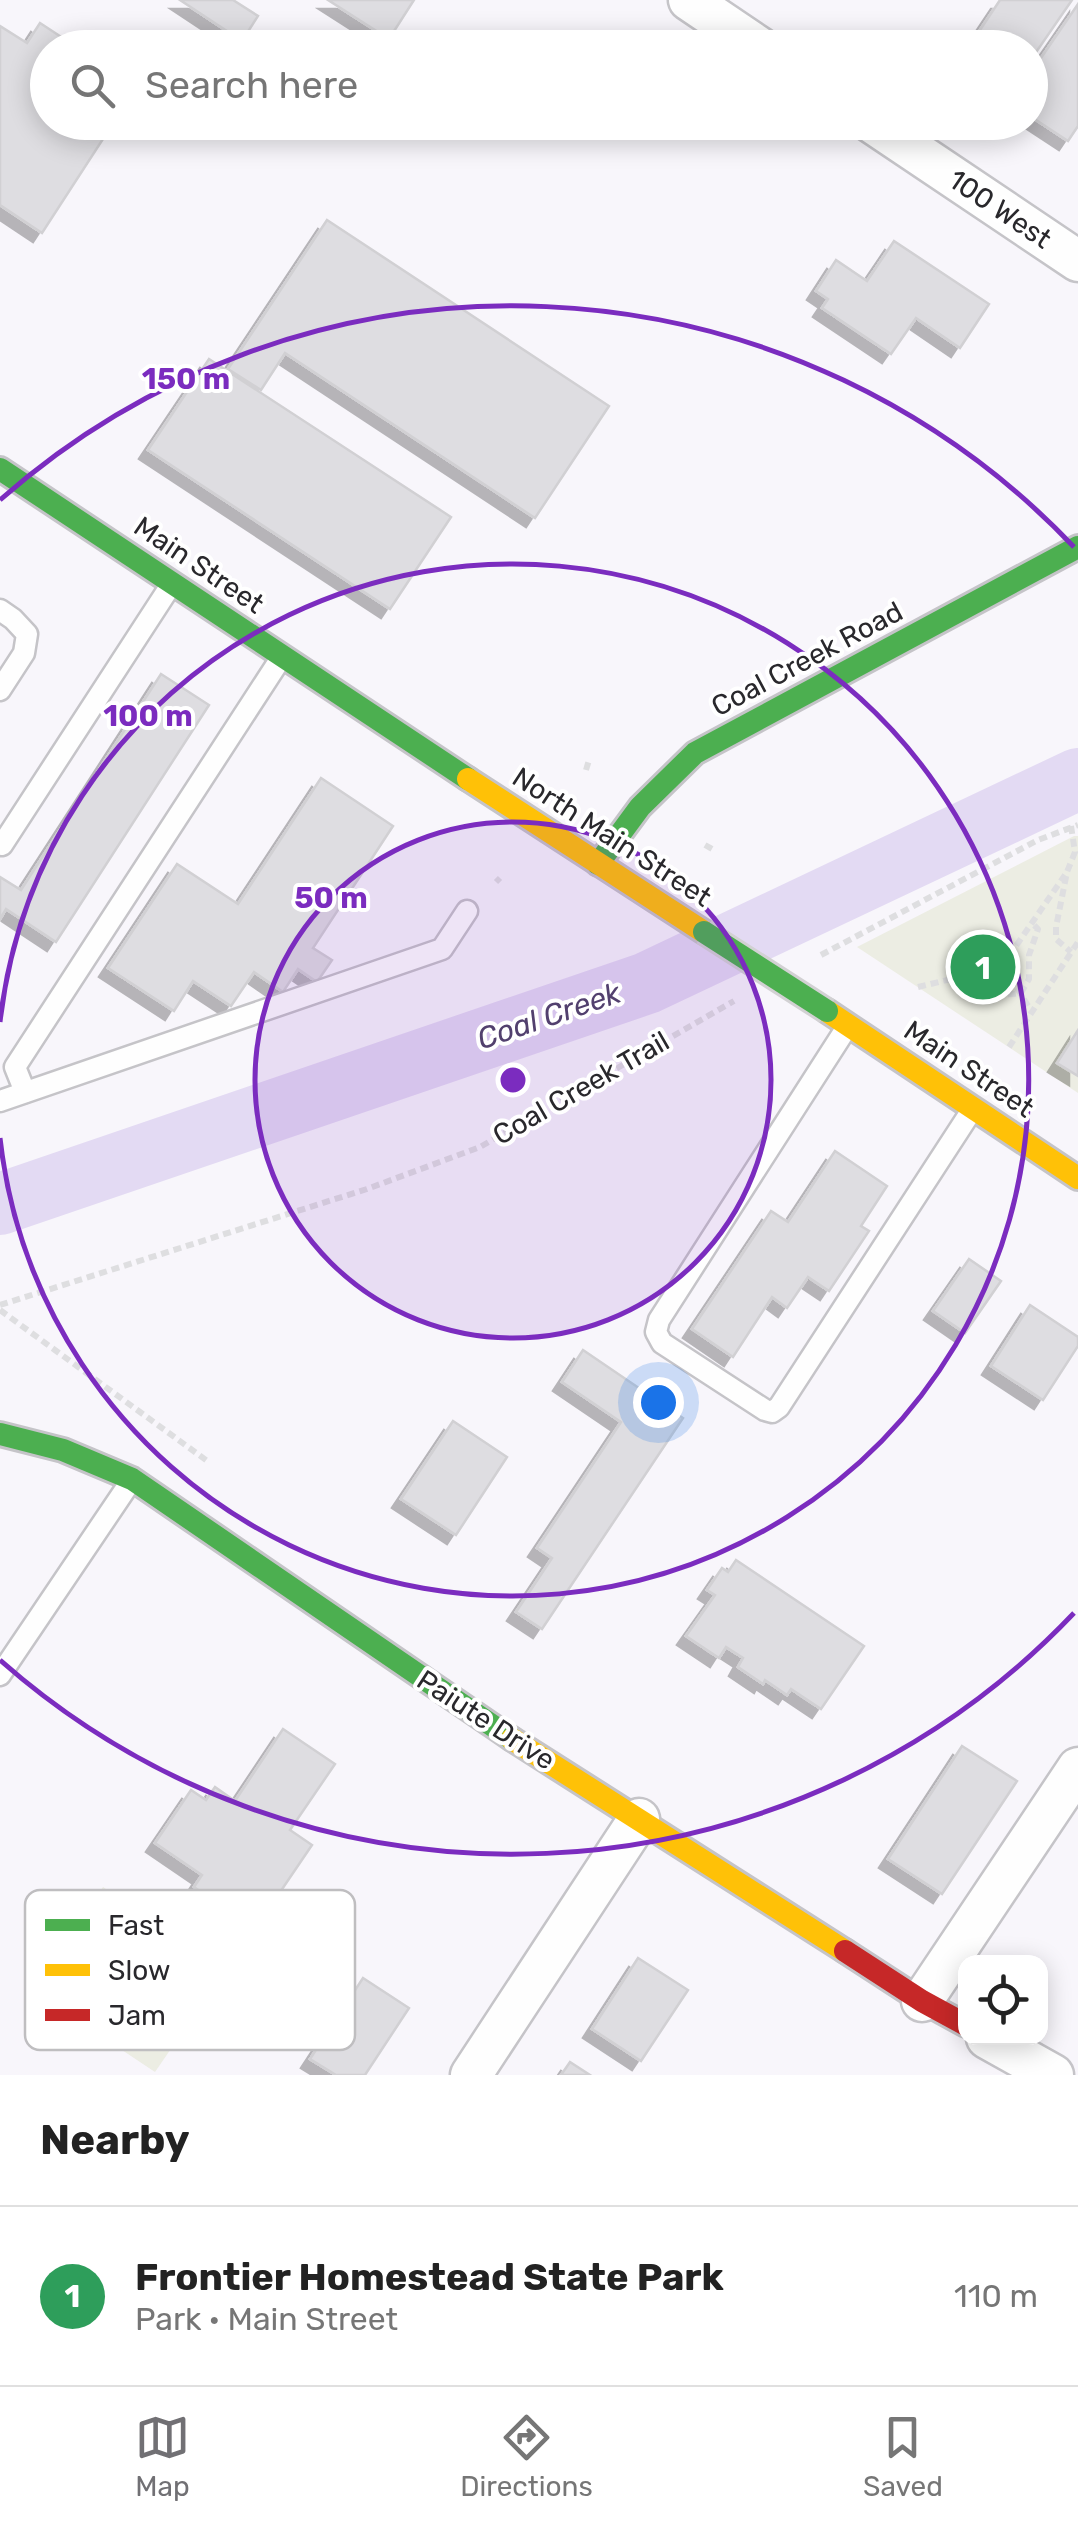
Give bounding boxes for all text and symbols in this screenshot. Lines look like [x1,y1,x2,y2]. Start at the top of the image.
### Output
search box [30,30,1048,140]
icon: search [65,58,120,113]
text: Search here [145,62,358,108]
street label: 100 West [942,163,1058,255]
text: 150 m [142,361,230,397]
street label: Main Street [128,510,270,620]
street label: Coal Creek Road [706,595,908,723]
text: 100 m [103,698,193,734]
street label: North Main Street [506,760,718,914]
text: 50 m [294,880,368,916]
pin: 1 [950,930,1016,1004]
water label: Coal Creek [472,974,626,1057]
street label: Main Street [898,1014,1040,1124]
street label: Coal Creek Trail [487,1024,675,1152]
centre of rings [495,1062,531,1098]
your location [633,1377,684,1428]
street label: Paiute Drive [411,1663,561,1777]
legend [25,1890,355,2050]
text: Fast [108,1909,164,1942]
text: Slow [108,1954,170,1987]
map controls [958,1955,1048,2045]
button: locate [958,1955,1048,2045]
text: Jam [108,1999,166,2032]
text: Nearby [40,2115,190,2165]
text: Frontier Homestead State Park [135,2254,724,2300]
text: 1 [65,2277,80,2315]
text: 110 m [954,2277,1038,2315]
text: Park · Main Street [135,2300,398,2338]
tab: Map [135,2410,190,2503]
tab: Directions [460,2410,593,2503]
tab: Saved [863,2410,943,2503]

